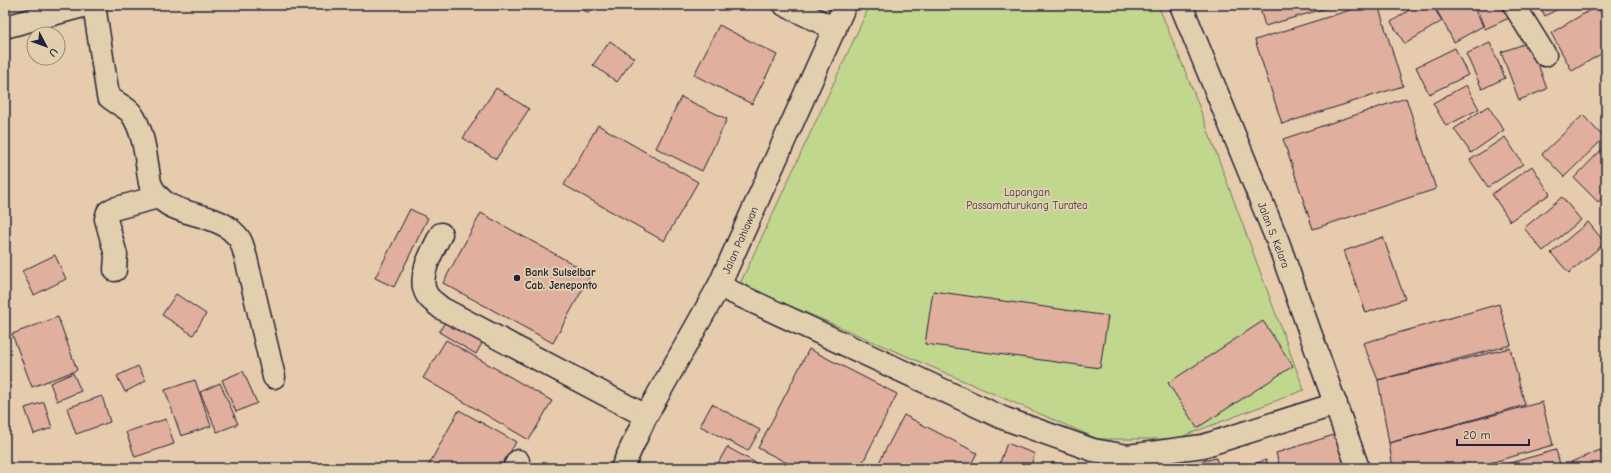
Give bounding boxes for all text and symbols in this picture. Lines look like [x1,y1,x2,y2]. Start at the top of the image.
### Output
north arrow [26,26,66,66]
text: U [46,45,60,59]
park label: Lapangan Passamaturukang Turatea [966,186,1088,212]
street label: Jalan S. Kelara [1255,200,1292,270]
street label: Jalan Pahlawan [720,205,761,276]
place label: Bank Sulselbar Cab. Jeneponto [525,266,598,292]
marker: Bank Sulselbar Cab. Jeneponto [512,273,522,283]
scale bar [1457,421,1529,447]
text: 20 m [1463,428,1491,442]

